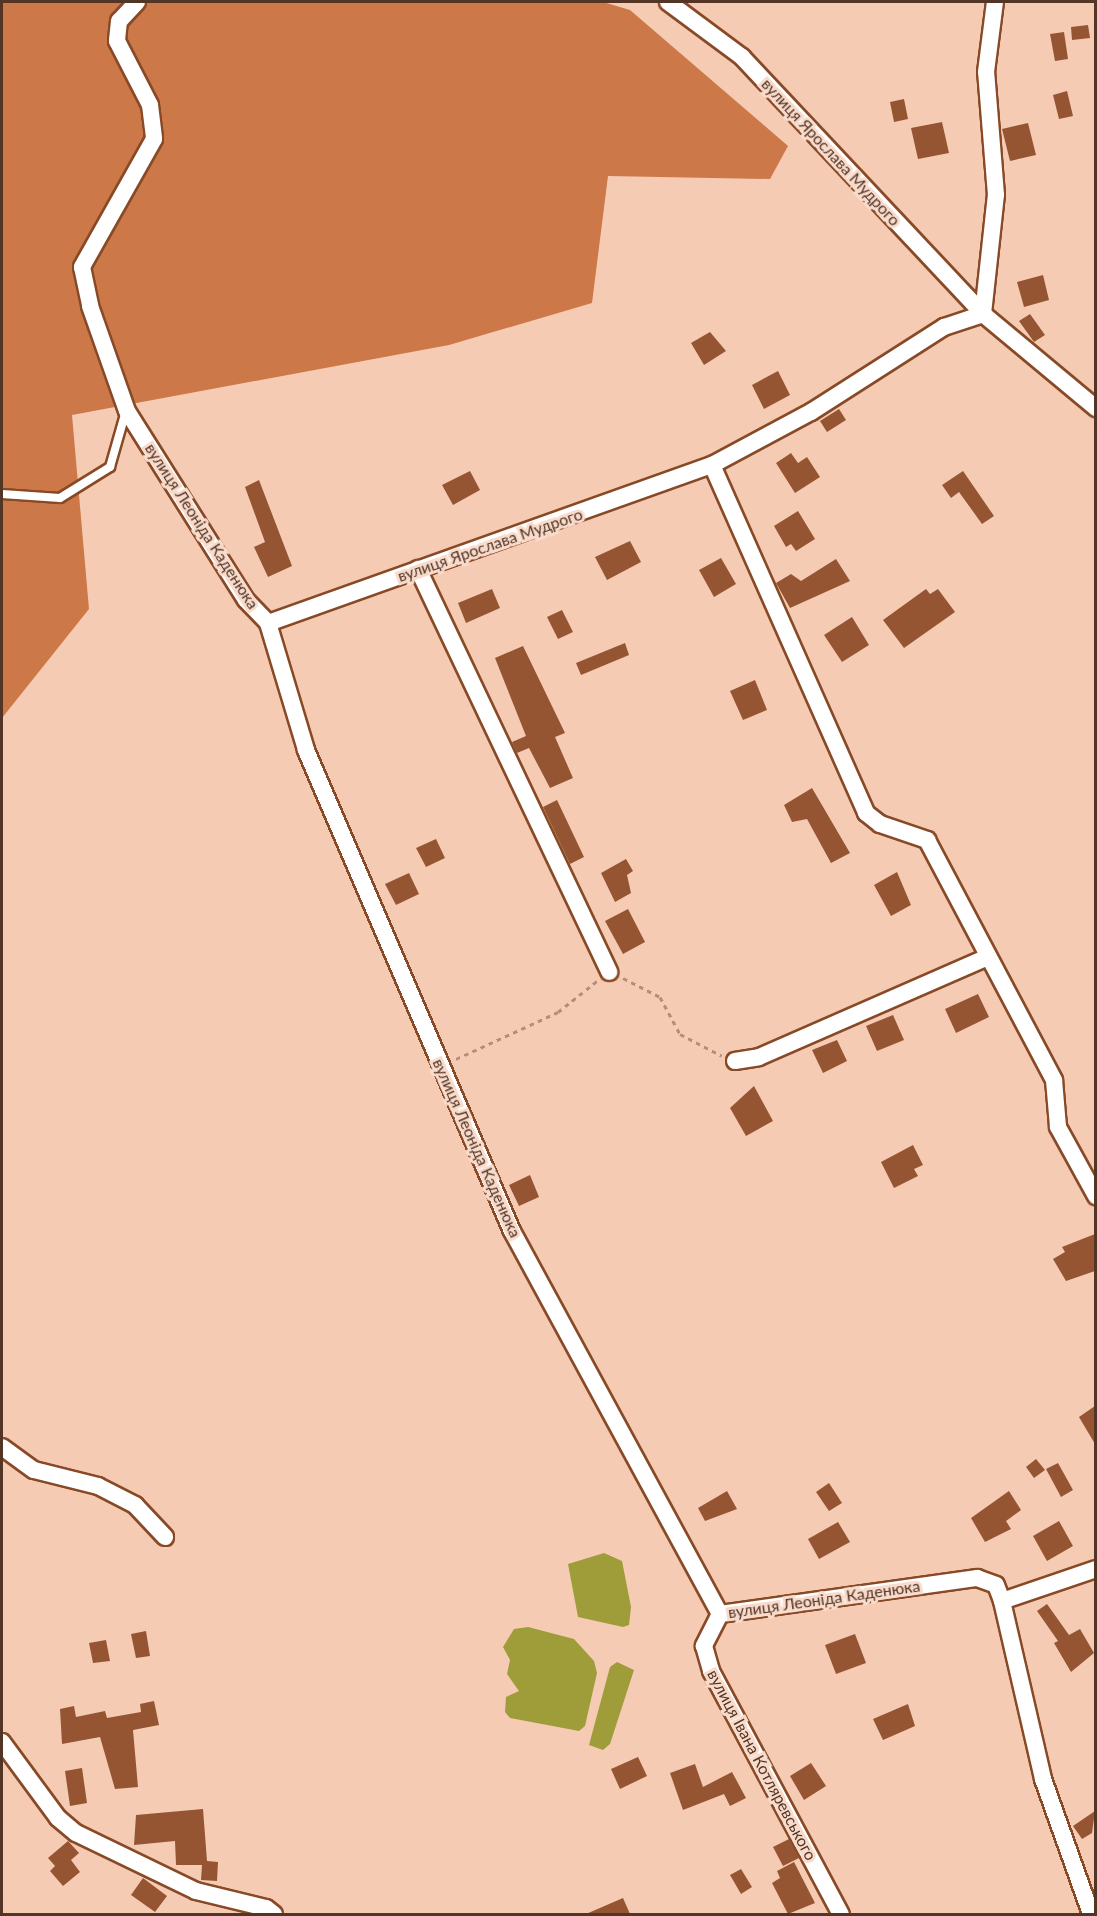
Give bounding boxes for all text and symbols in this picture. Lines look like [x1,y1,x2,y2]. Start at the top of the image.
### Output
street label: вулиця Ярослава Мудрого [758,74,904,230]
street label: вулиця Леоніда Каденюка [141,440,263,612]
street label: вулиця Ярослава Мудрого [395,504,585,586]
street label: вулиця Леоніда Каденюка [429,1056,525,1240]
street label: вулиця Леоніда Каденюка [727,1576,921,1622]
street label: вулиця Івана Котляревського [703,1666,821,1864]

